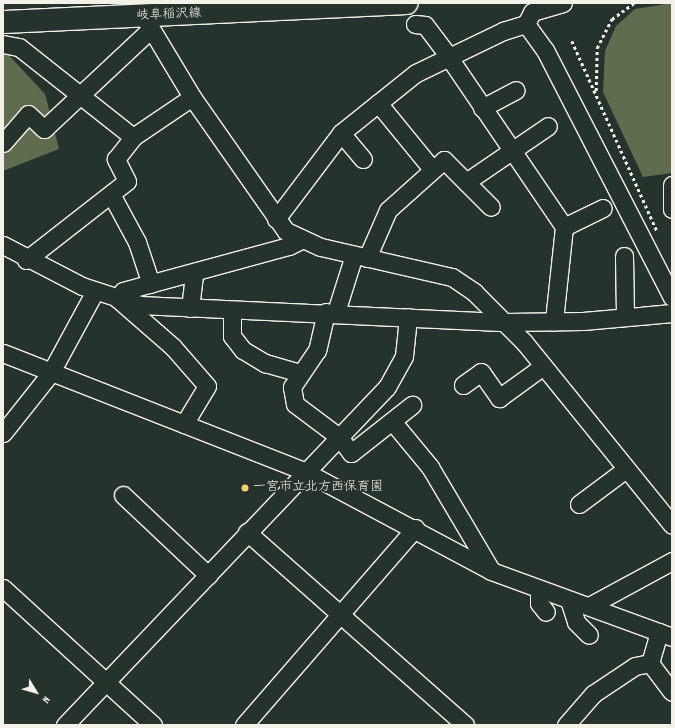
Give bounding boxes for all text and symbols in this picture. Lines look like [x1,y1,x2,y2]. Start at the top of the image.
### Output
street label: 岐阜稲沢線 [136,7,202,25]
place label: 一宮市立北方西保育園 [253,480,383,496]
marker: 一宮市立北方西保育園 [240,483,250,493]
north arrow [16,672,56,712]
text: N [38,692,54,706]

